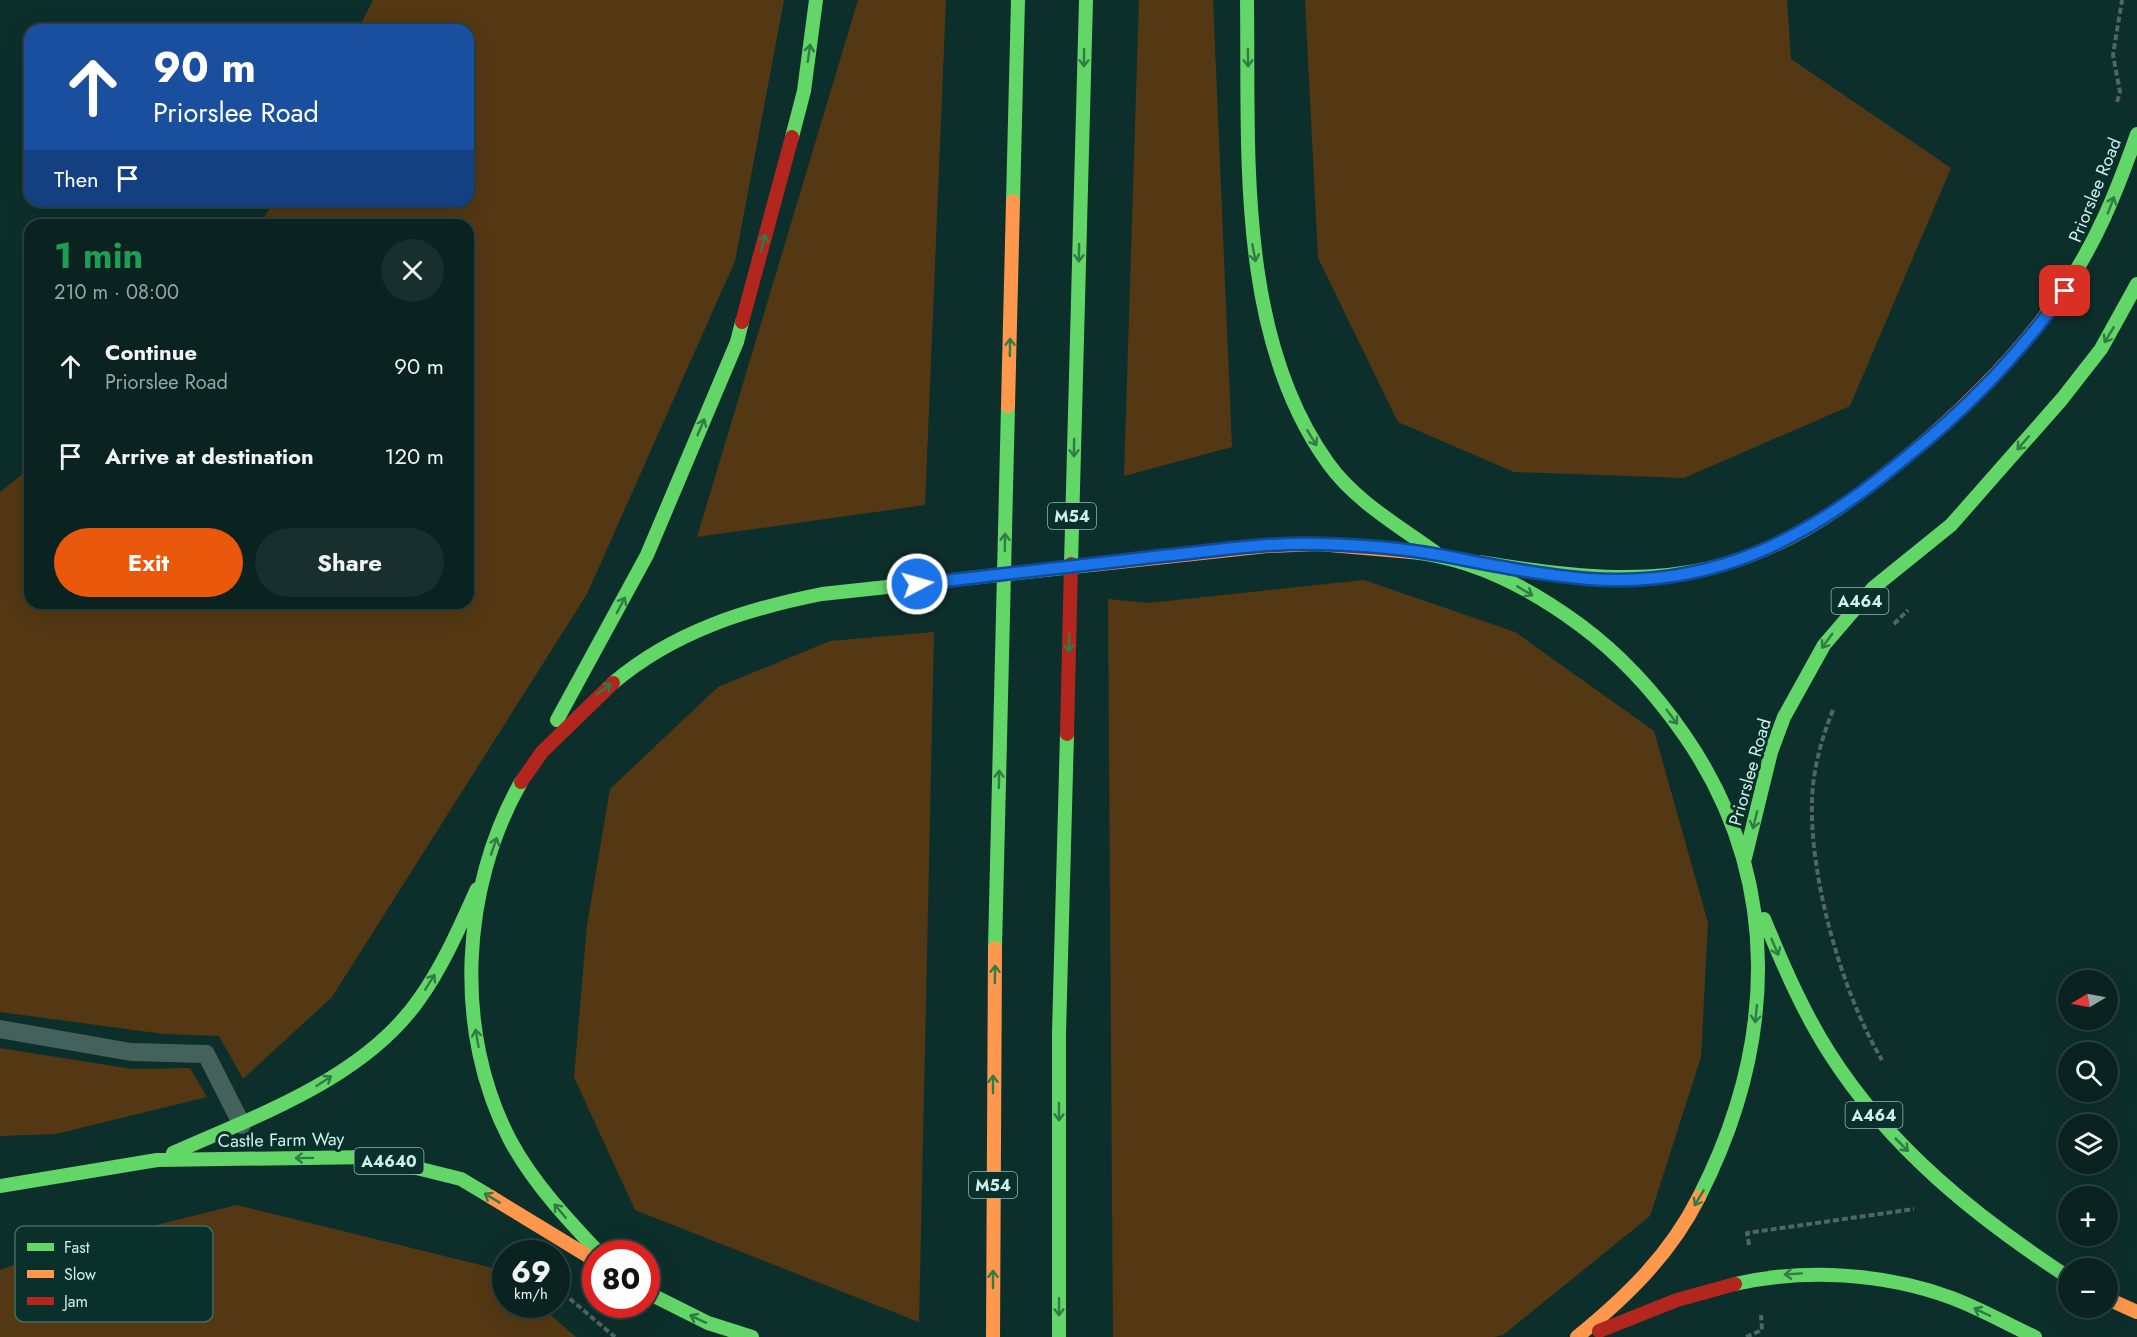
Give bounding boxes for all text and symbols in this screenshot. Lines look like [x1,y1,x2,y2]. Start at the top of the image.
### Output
text: 90 m [153,37,256,98]
one-way arrow [804,44,815,64]
icon: ahead [54,48,132,126]
one-way arrow [1079,48,1090,68]
one-way arrow [1242,48,1254,68]
text: Priorslee Road [153,93,319,132]
street label: Priorslee Road [2062,134,2128,246]
icon: arrive [111,162,144,195]
text: Then [54,163,99,195]
one-way arrow [2106,196,2117,215]
text: 1 min [54,229,143,281]
one-way arrow [758,234,770,253]
button: close [381,239,444,302]
one-way arrow [1074,243,1085,263]
one-way arrow [1249,243,1260,263]
pin [2039,265,2090,316]
icon: arrive [2048,274,2081,307]
text: 210 m · 08:00 [54,278,179,307]
one-way arrow [2102,326,2114,343]
text: Continue [105,336,197,368]
one-way arrow [1004,337,1016,357]
icon: ahead [54,350,87,383]
text: 90 m [394,350,444,382]
text: Priorslee Road [105,368,228,397]
one-way arrow [696,418,707,437]
one-way arrow [1307,429,1319,446]
one-way arrow [2016,435,2030,450]
one-way arrow [1068,438,1080,458]
icon: arrive [54,440,87,473]
text: Arrive at destination [105,440,314,472]
text: 120 m [385,440,444,472]
road number: M54 [1048,503,1096,529]
button: Exit [54,528,243,597]
button: Share [255,528,444,597]
one-way arrow [999,532,1011,552]
position arrow [885,552,949,616]
one-way arrow [1517,585,1534,597]
road number: A464 [1832,588,1888,614]
one-way arrow [615,596,627,614]
one-way arrow [1821,632,1834,648]
one-way arrow [1063,633,1075,653]
one-way arrow [596,683,612,696]
one-way arrow [1665,709,1678,725]
street label: Priorslee Road [1722,715,1778,829]
one-way arrow [994,769,1005,789]
one-way arrow [1749,810,1760,829]
one-way arrow [489,837,500,856]
one-way arrow [1770,937,1781,955]
one-way arrow [989,964,1000,984]
north arrow [2058,970,2118,1030]
map controls [2058,970,2118,1318]
one-way arrow [424,974,436,991]
one-way arrow [1750,1003,1761,1023]
one-way arrow [471,1029,482,1048]
button: search [2058,1042,2118,1102]
one-way arrow [987,1074,999,1094]
one-way arrow [315,1075,332,1087]
one-way arrow [1053,1102,1065,1122]
road number: A464 [1846,1102,1902,1128]
button: layers [2058,1114,2118,1174]
street label: Castle Farm Way [217,1126,345,1154]
one-way arrow [1894,1138,1909,1153]
road number: A4640 [354,1148,424,1174]
one-way arrow [295,1152,315,1164]
road number: M54 [969,1172,1017,1198]
button: + [2058,1186,2118,1246]
one-way arrow [1693,1189,1705,1206]
one-way arrow [484,1191,501,1203]
one-way arrow [554,1203,567,1219]
legend [15,1226,213,1322]
text: Fast [64,1236,90,1259]
speed limit sign: 80 [582,1240,660,1318]
text: 69 [511,1250,551,1293]
button: − [2058,1258,2118,1318]
text: Slow [64,1263,96,1286]
one-way arrow [1784,1268,1804,1279]
one-way arrow [987,1269,999,1289]
text: km/h [514,1283,548,1305]
text: Jam [62,1290,88,1313]
one-way arrow [1053,1297,1065,1317]
one-way arrow [1974,1306,1992,1317]
one-way arrow [689,1312,707,1324]

